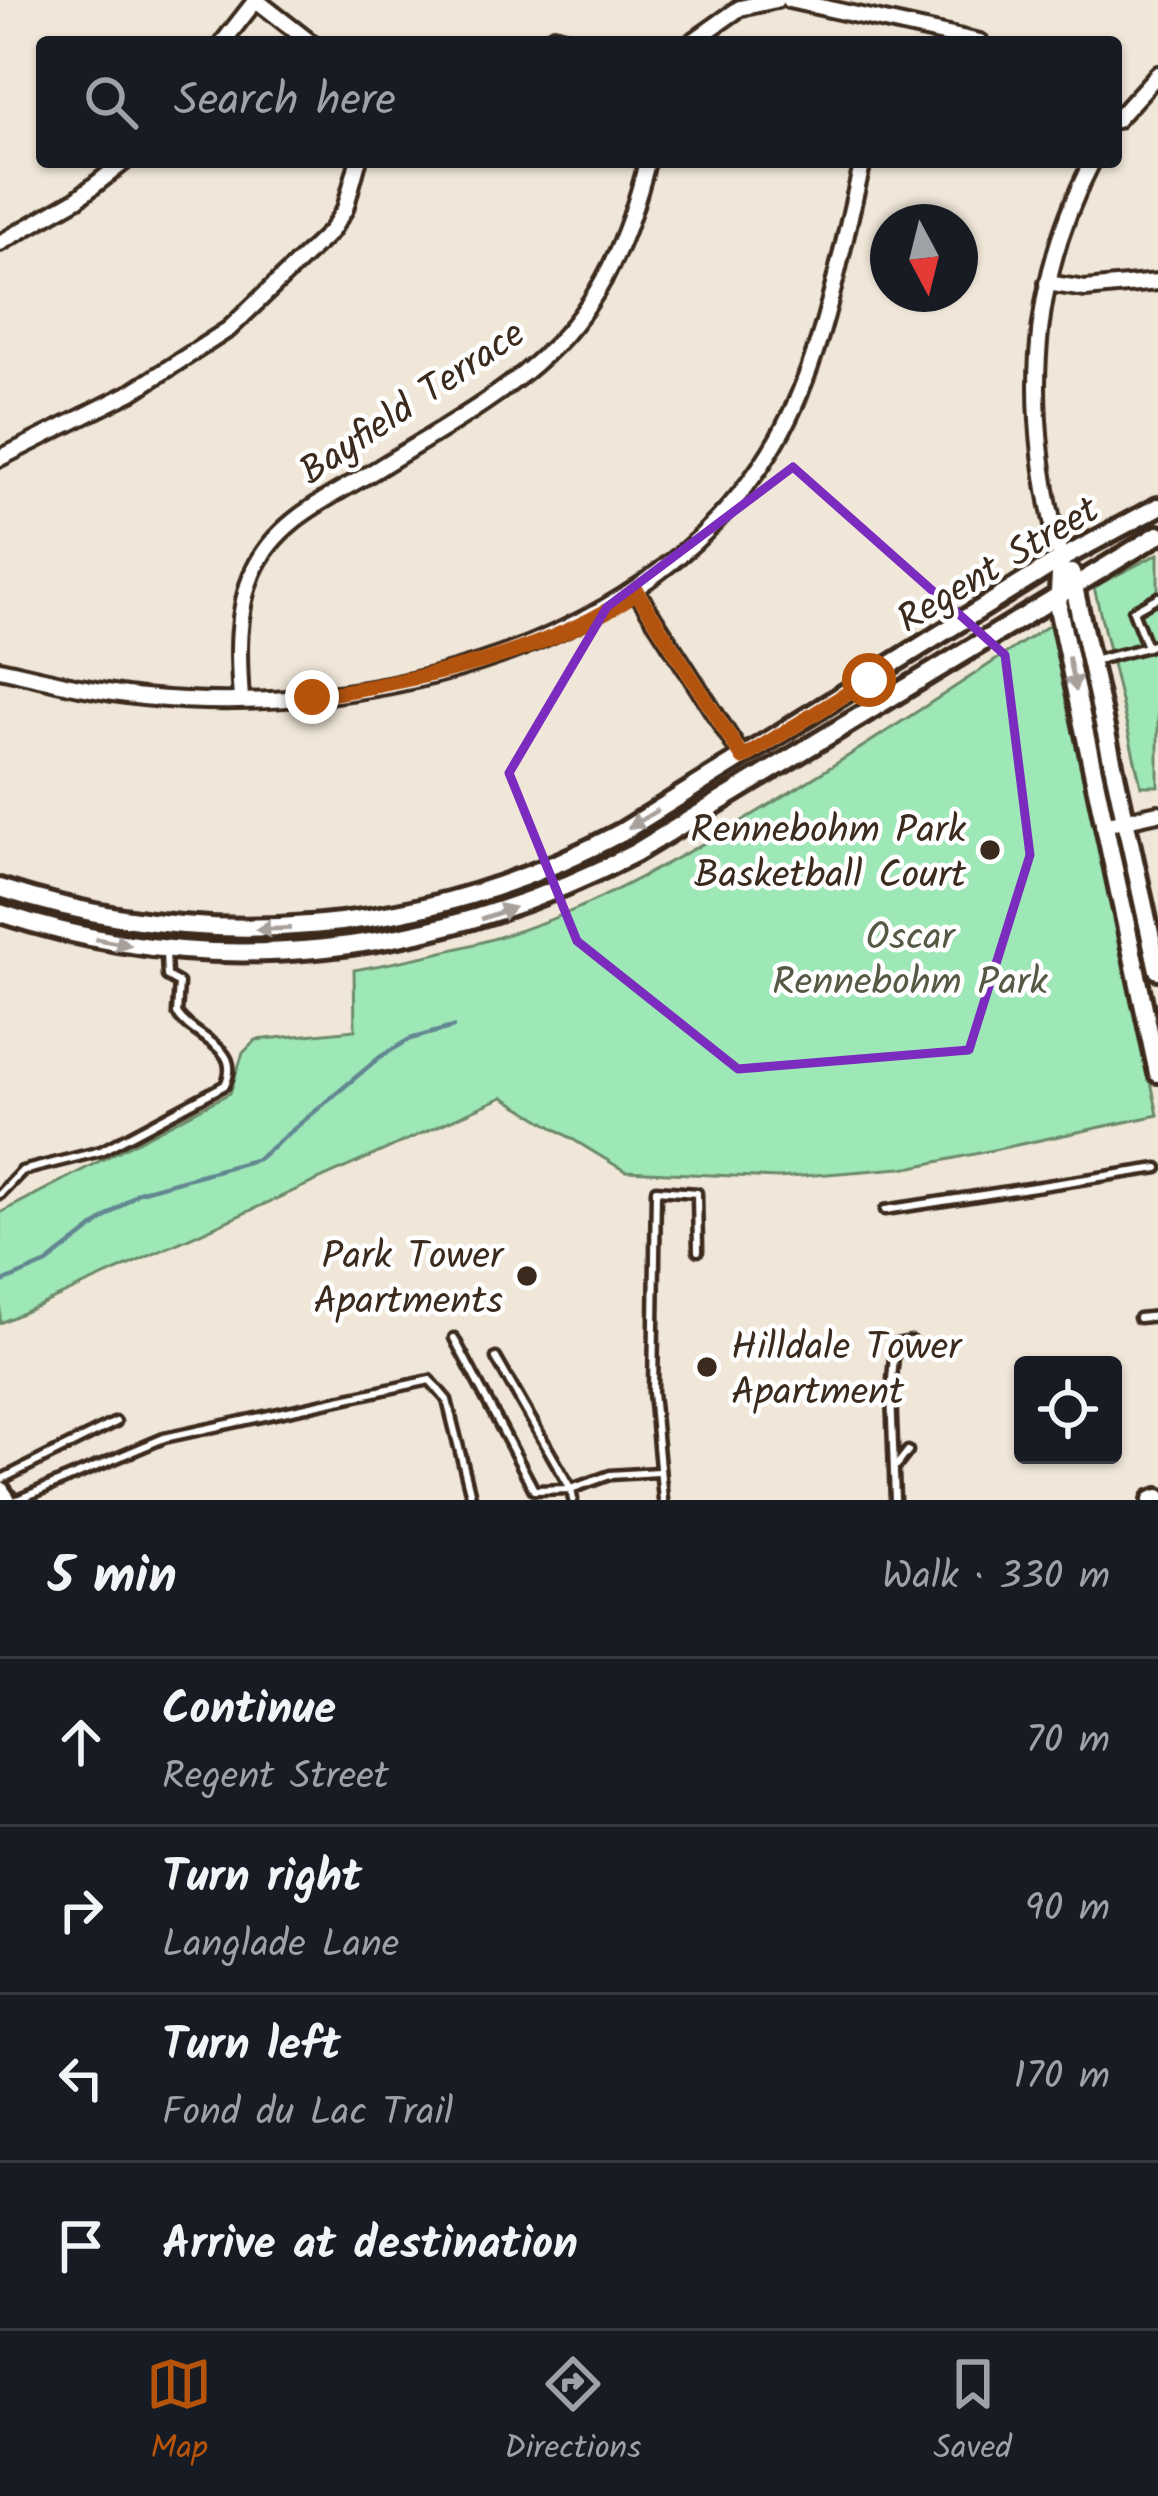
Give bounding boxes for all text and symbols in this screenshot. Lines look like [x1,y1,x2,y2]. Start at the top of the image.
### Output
search box [36,36,1122,168]
text: Search here [174,66,396,138]
icon: search [78,69,144,135]
north arrow [870,204,978,312]
street label: Bayfield Terrace [287,305,539,503]
street label: Regent Street [886,481,1113,651]
route start [842,653,896,707]
one-way arrow [1063,655,1082,693]
route end [285,670,339,724]
place label: Rennebohm Park Basketball Court [690,801,967,908]
one-way arrow [626,808,660,829]
marker: Rennebohm Park Basketball Court [977,837,1003,863]
one-way arrow [480,903,516,921]
park label: Oscar Rennebohm Park [772,908,1049,1015]
one-way arrow [253,920,291,939]
one-way arrow [95,933,133,951]
place label: Park Tower Apartments [313,1227,505,1334]
marker: Park Tower Apartments [514,1263,540,1289]
place label: Hilldale Tower Apartment [731,1318,963,1425]
marker: Hilldale Tower Apartment [694,1354,720,1380]
map controls [1014,1356,1122,1464]
button: locate [1014,1356,1122,1464]
text: 5 min [48,1538,177,1619]
text: Walk · 330 m [882,1547,1110,1609]
text: Continue [162,1675,336,1747]
icon: ahead [48,1709,114,1775]
text: 70 m [1026,1711,1110,1773]
text: Regent Street [162,1747,389,1809]
text: Turn right [162,1843,362,1915]
icon: right [48,1877,114,1943]
text: 90 m [1025,1879,1110,1941]
text: Langlade Lane [162,1915,399,1977]
text: Turn left [162,2011,341,2083]
icon: left [48,2045,114,2111]
text: 170 m [1014,2047,1110,2109]
text: Fond du Lac Trail [162,2083,453,2145]
text: Arrive at destination [162,2210,578,2282]
icon: arrive [48,2213,114,2279]
tab: Map [146,2351,212,2476]
tab: Directions [504,2351,641,2476]
tab: Saved [934,2351,1012,2476]

